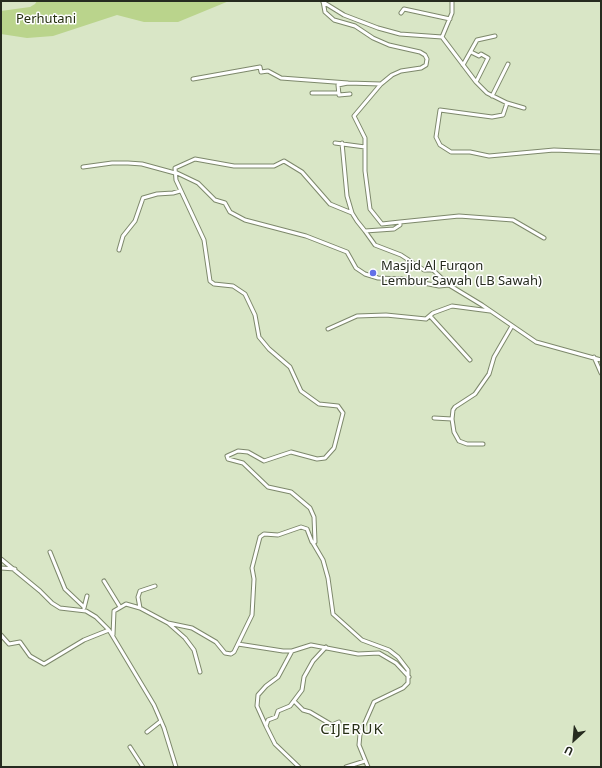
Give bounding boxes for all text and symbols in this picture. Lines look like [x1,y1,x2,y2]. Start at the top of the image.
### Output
park label: Perhutani [16,11,76,27]
place label: Masjid Al Furqon Lembur Sawah (LB Sawah) [381,258,542,289]
marker: Masjid Al Furqon Lembur Sawah (LB Sawah) [368,268,378,278]
north arrow [554,720,594,760]
district label: CIJERUK [320,721,384,739]
text: U [561,743,576,760]

